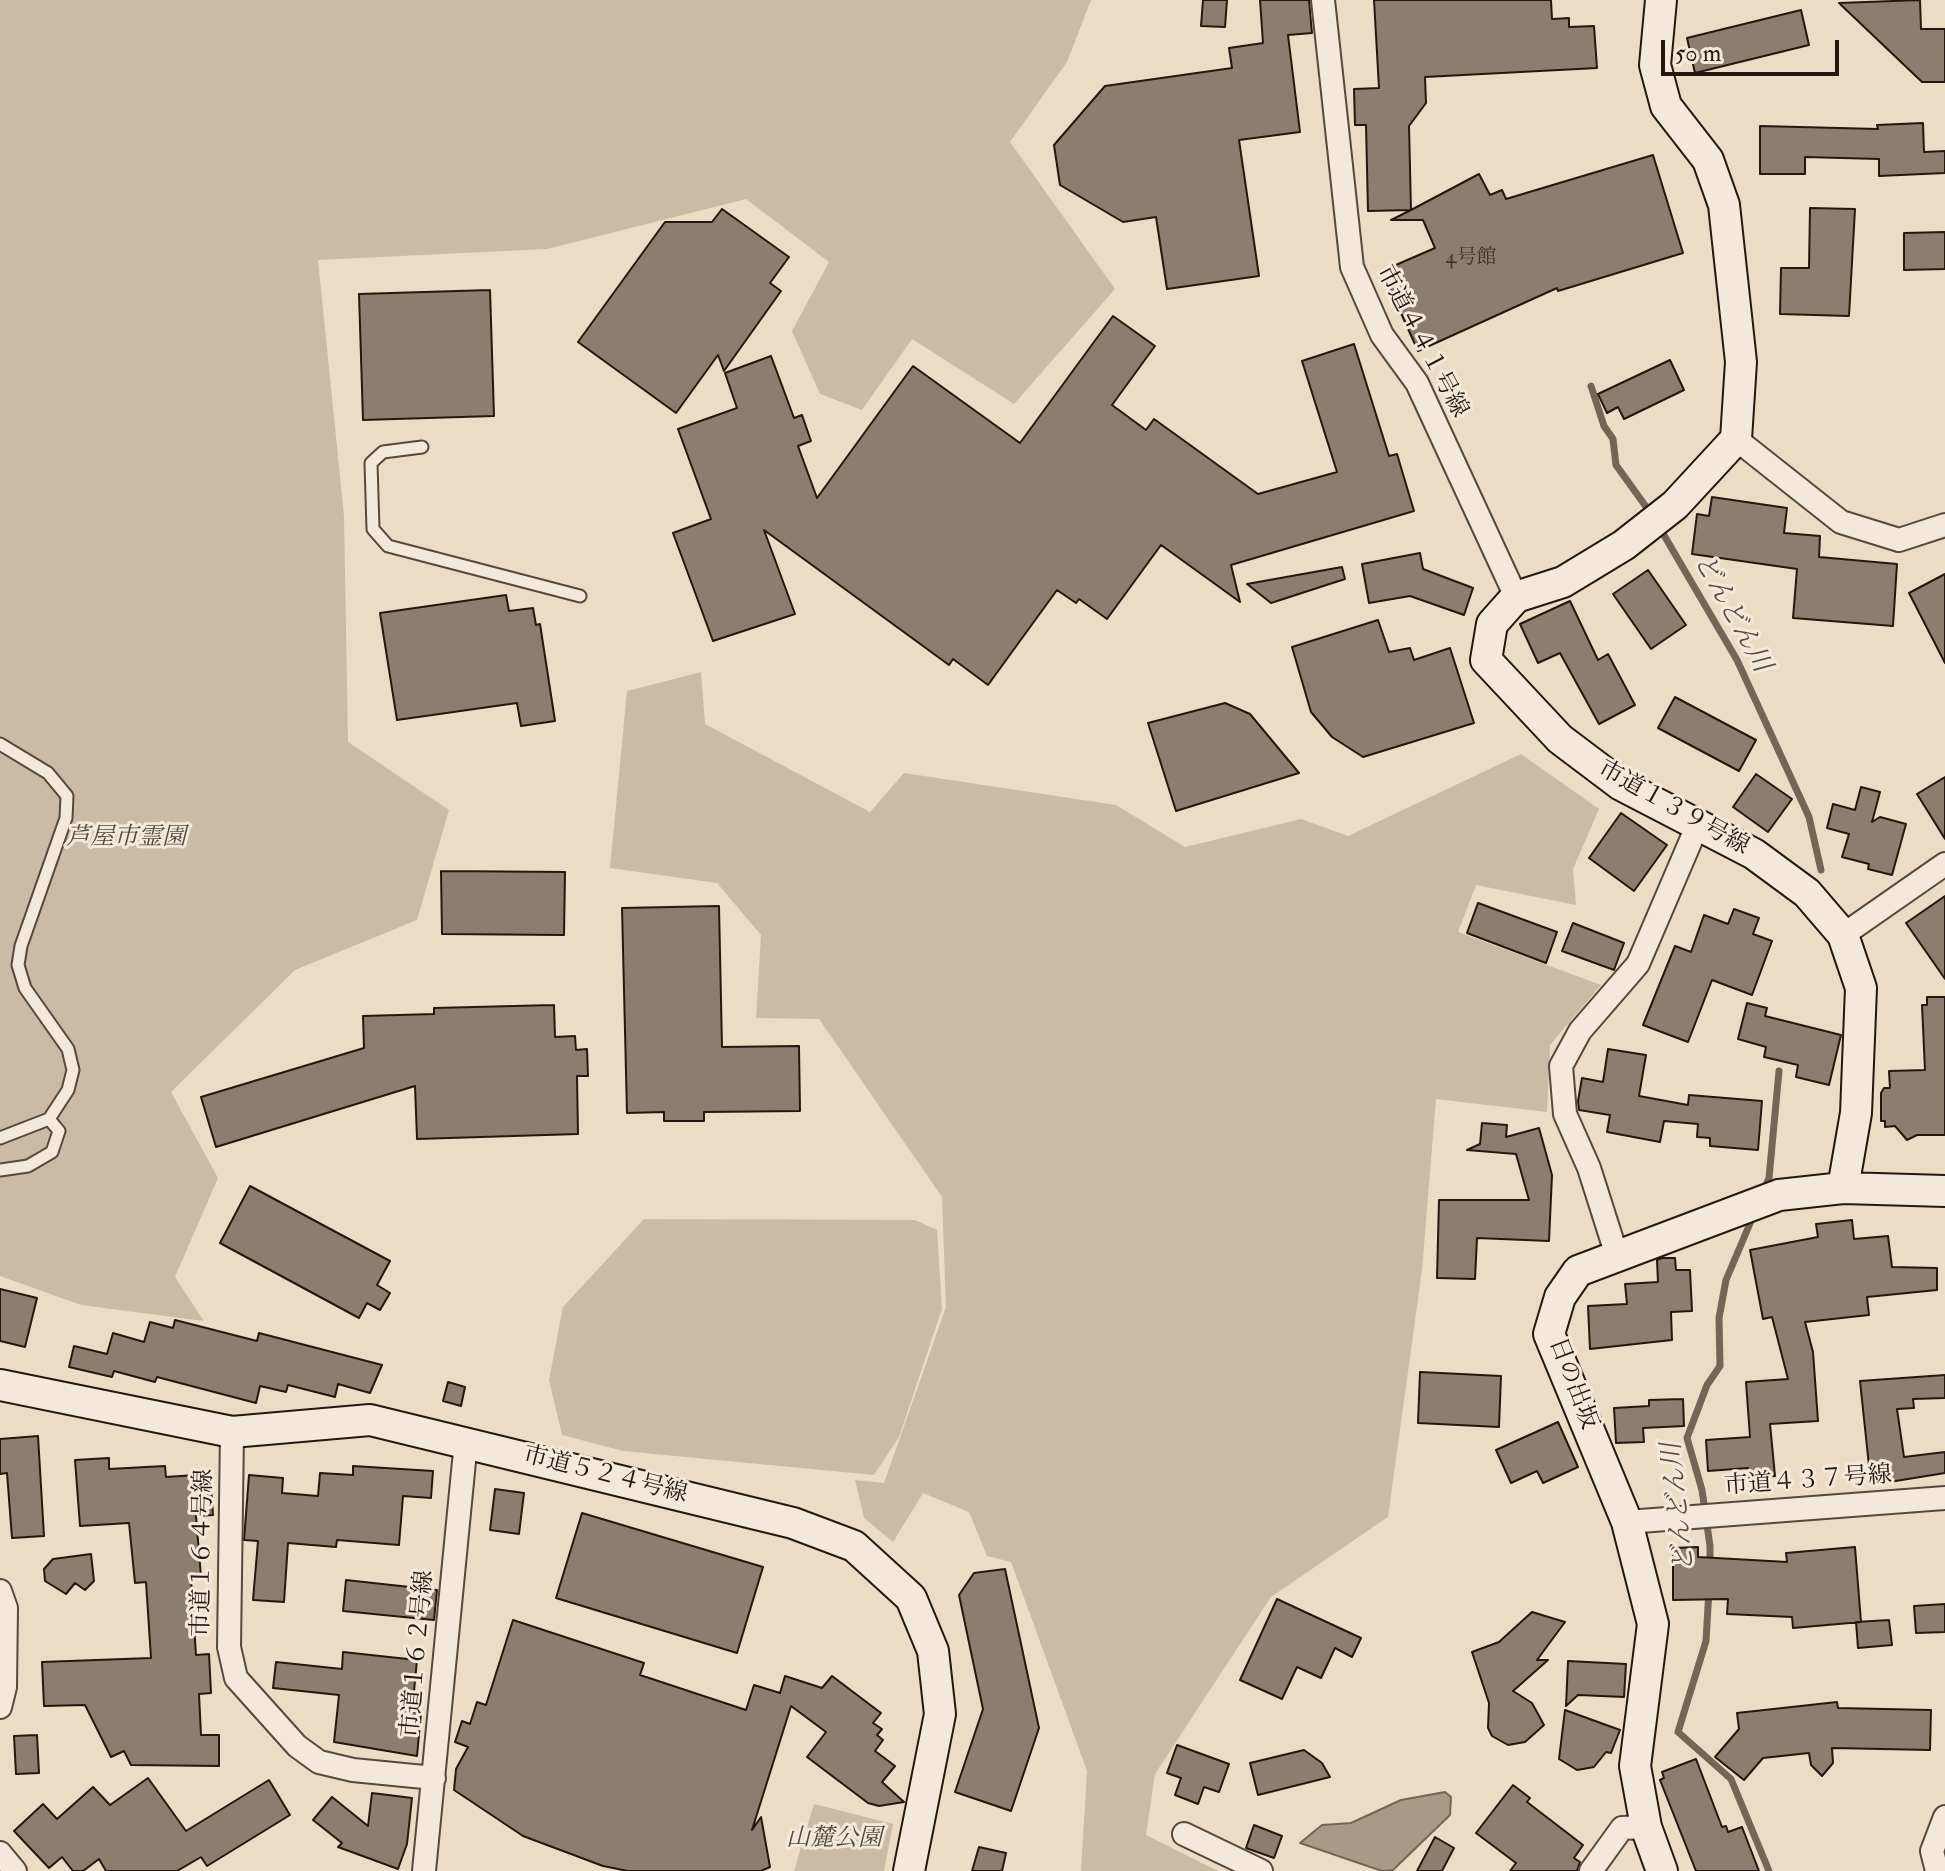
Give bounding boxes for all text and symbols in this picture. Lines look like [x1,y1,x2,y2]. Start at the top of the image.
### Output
scale bar [1665,24,1843,74]
text: 50 m [1675,38,1721,69]
house number: 4号館 [1446,247,1496,271]
street label: 市道４４１号線 [1369,261,1473,423]
water label: どんどん川 [1686,550,1776,678]
street label: 市道１３９号線 [1593,756,1753,862]
park label: 芦屋市霊園 [66,825,186,853]
street label: 日の出坂 [1541,1334,1603,1434]
water label: どんどん川 [1658,1441,1702,1573]
street label: 市道５２４号線 [520,1442,690,1510]
street label: 市道４３７号線 [1723,1462,1893,1502]
street label: 市道１６４号線 [188,1469,220,1637]
street label: 市道１６２号線 [397,1569,441,1739]
park label: 山麓公園 [786,1826,882,1854]

